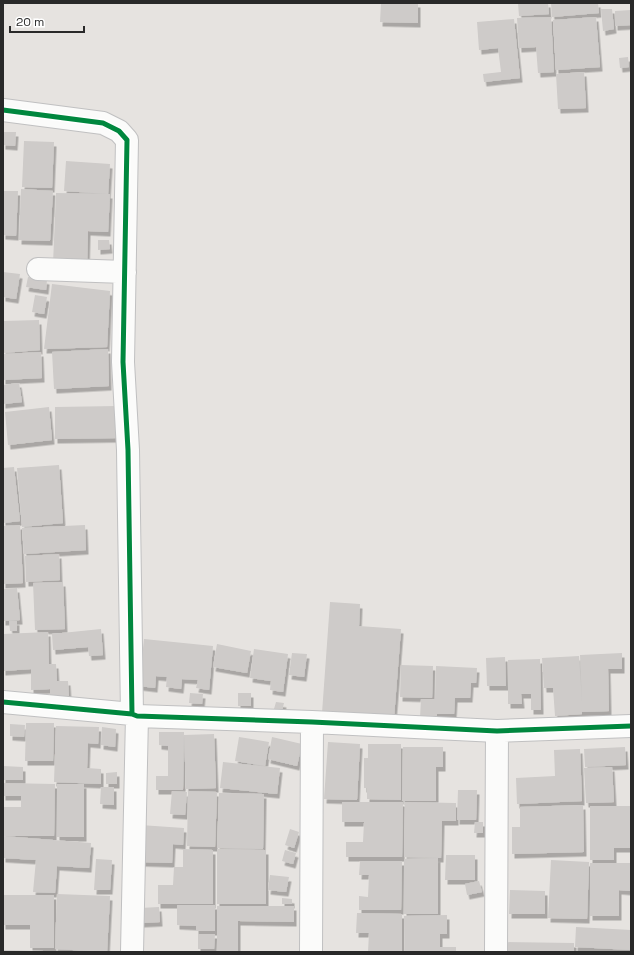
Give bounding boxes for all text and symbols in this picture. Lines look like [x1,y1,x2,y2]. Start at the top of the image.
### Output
scale bar [10,8,84,34]
text: 20 m [16,14,44,30]

